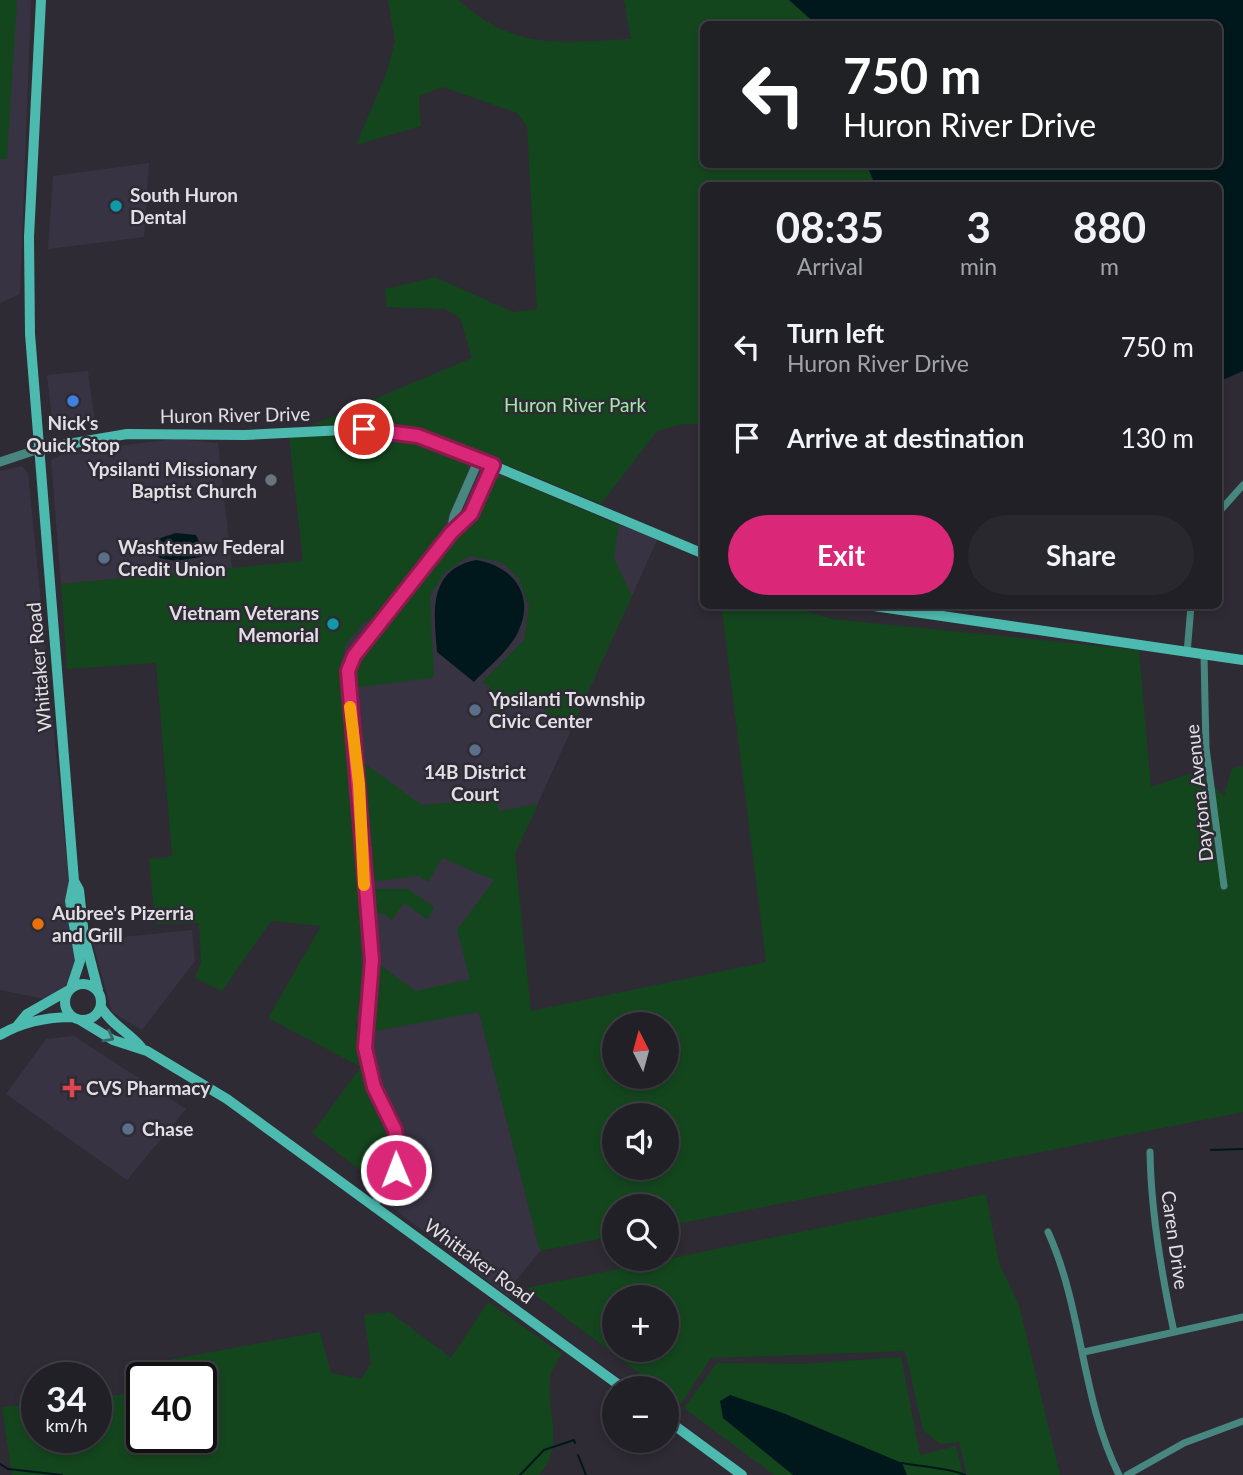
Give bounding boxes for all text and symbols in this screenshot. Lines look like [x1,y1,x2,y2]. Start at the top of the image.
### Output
text: 750 m [843,46,981,104]
icon: left [728,49,819,140]
text: Huron River Drive [843,105,1096,144]
place label: South Huron Dental [130,183,238,228]
marker: South Huron Dental [108,198,124,214]
text: 08:35 [776,202,884,252]
text: 3 [966,202,991,252]
text: 880 [1073,202,1146,252]
text: Arrival [797,252,863,280]
text: min [960,252,997,280]
text: m [1100,252,1119,280]
text: Turn left [787,317,884,349]
icon: left [728,328,766,366]
text: 750 m [1121,331,1194,363]
text: Huron River Drive [787,349,969,377]
marker: Nick's Quick Stop [65,393,81,409]
park label: Huron River Park [504,393,646,416]
pin [334,399,394,459]
street label: Huron River Drive [160,402,310,427]
icon: arrive [345,410,383,448]
place label: Nick's Quick Stop [26,411,120,456]
icon: arrive [728,419,766,457]
text: Arrive at destination [787,422,1024,454]
text: 130 m [1121,422,1194,454]
place label: Ypsilanti Missionary Baptist Church [87,457,258,502]
marker: Ypsilanti Missionary Baptist Church [263,472,279,488]
button: Exit [728,515,954,595]
button: Share [968,515,1194,595]
place label: Washtenaw Federal Credit Union [118,535,285,580]
marker: Washtenaw Federal Credit Union [96,550,112,566]
street label: Whittaker Road [21,601,56,733]
place label: Vietnam Veterans Memorial [168,601,319,646]
marker: Vietnam Veterans Memorial [325,616,341,632]
place label: Ypsilanti Township Civic Center [488,687,646,732]
marker: Ypsilanti Township Civic Center [467,702,483,718]
street label: Daytona Avenue [1180,723,1217,863]
marker: 14B District Court [467,742,483,758]
place label: 14B District Court [424,760,526,805]
place label: Aubree's Pizerria and Grill [51,901,194,946]
marker: Aubree's Pizerria and Grill [30,916,46,932]
north arrow [602,1012,679,1088]
map controls [602,1012,679,1453]
one-way arrow [102,1028,114,1042]
place label: CVS Pharmacy [86,1076,211,1099]
marker: CVS Pharmacy [64,1080,80,1096]
button: sound [602,1103,679,1180]
place label: Chase [142,1117,193,1140]
marker: Chase [120,1121,136,1137]
position arrow [359,1133,433,1207]
street label: Caren Drive [1157,1189,1194,1291]
button: search [602,1194,679,1271]
street label: Whittaker Road [420,1213,539,1308]
button: + [602,1285,679,1362]
speed limit sign: 40 [126,1362,217,1453]
button: − [602,1376,679,1453]
text: 34 [46,1377,87,1419]
text: km/h [45,1414,88,1436]

